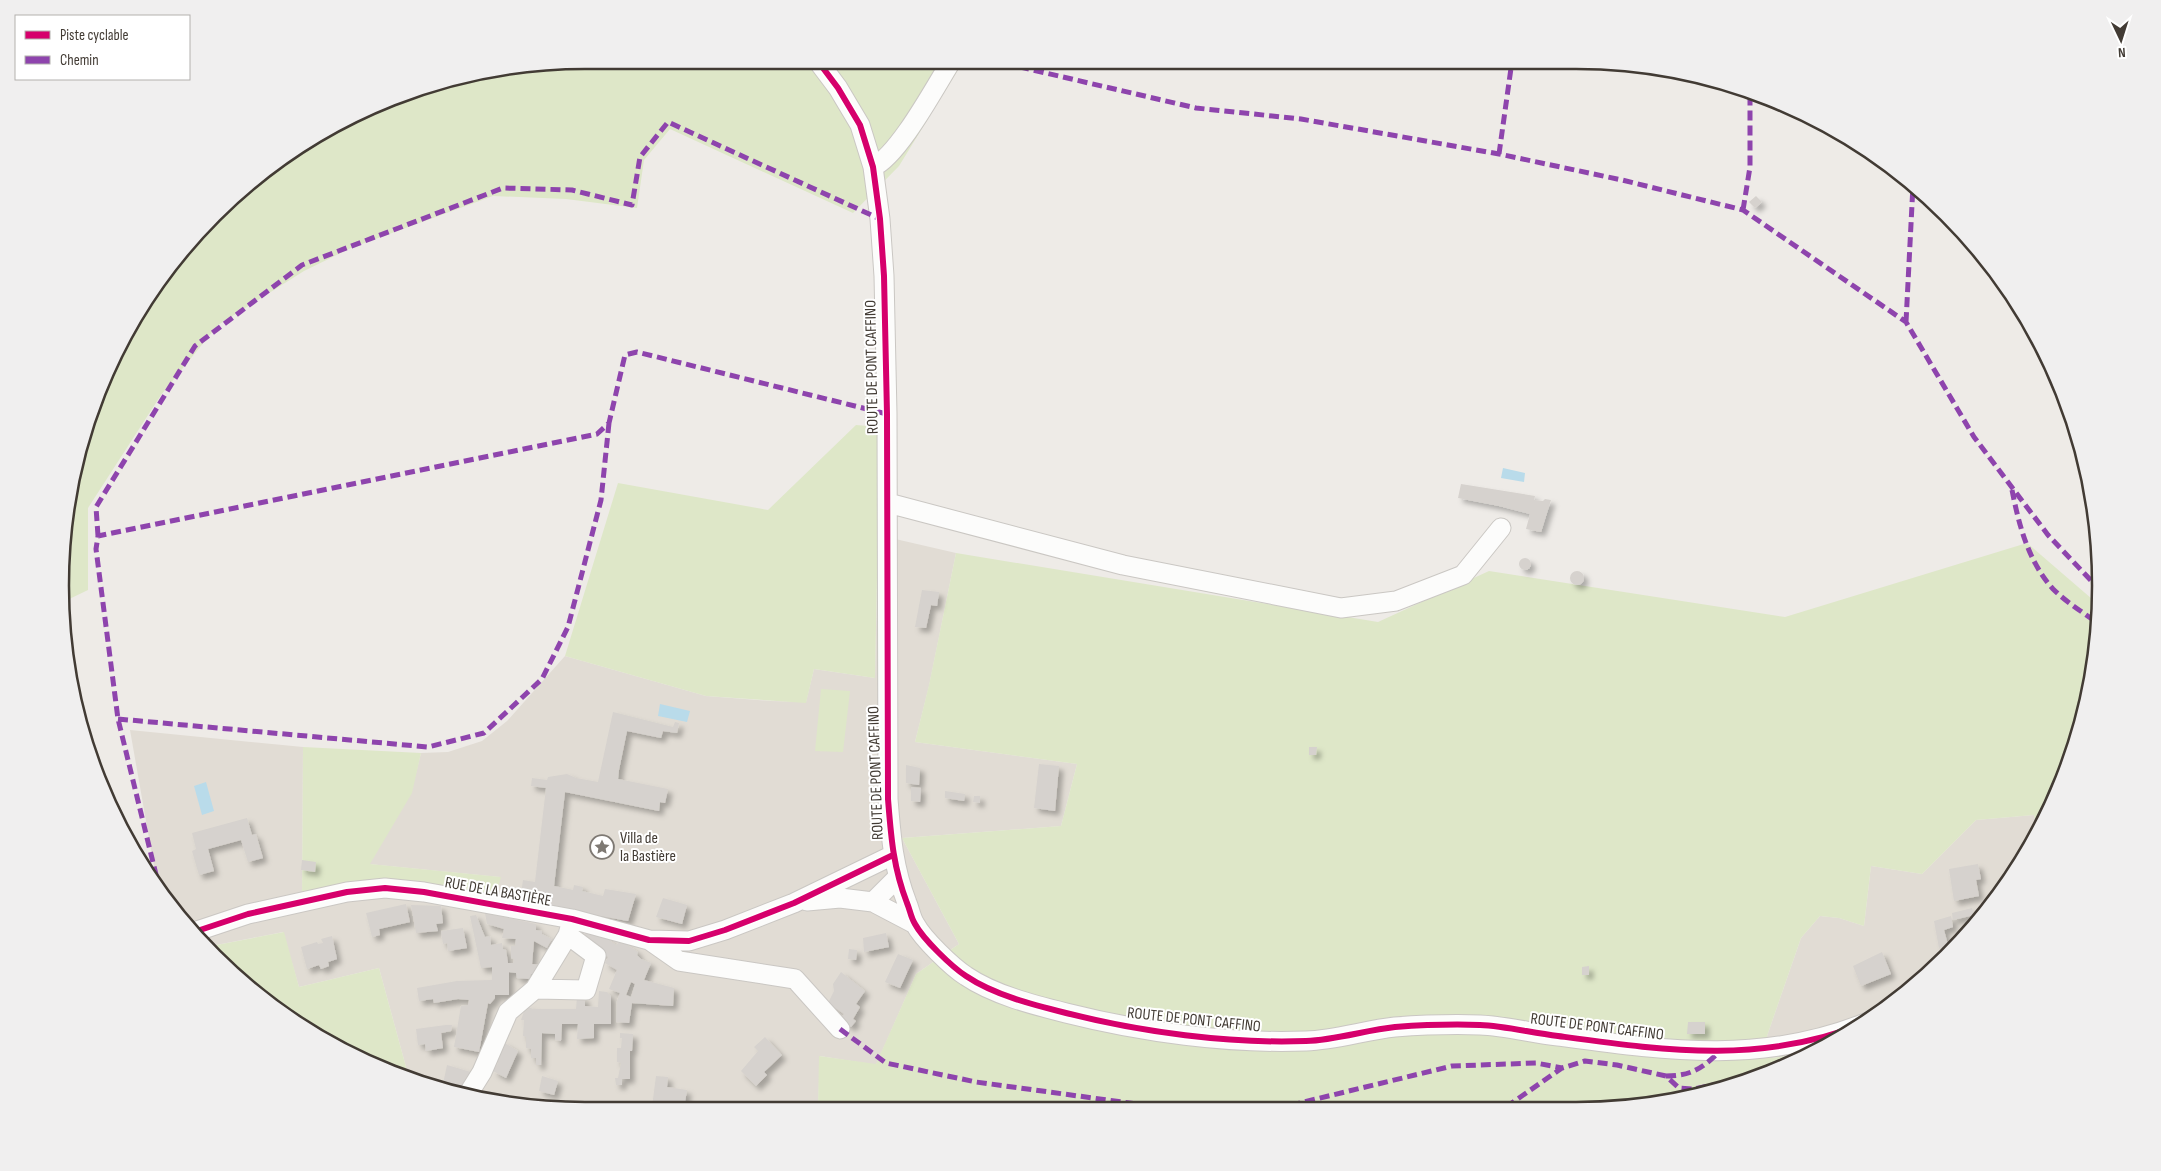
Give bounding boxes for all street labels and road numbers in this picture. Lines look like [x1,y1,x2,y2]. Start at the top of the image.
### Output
street label: ROUTE DE PONT CAFFINO [861,300,883,434]
street label: ROUTE DE PONT CAFFINO [864,706,888,840]
street label: RUE DE LA BASTIÈRE [443,873,553,911]
street label: ROUTE DE PONT CAFFINO [1126,1004,1262,1036]
street label: ROUTE DE PONT CAFFINO [1529,1009,1665,1045]

